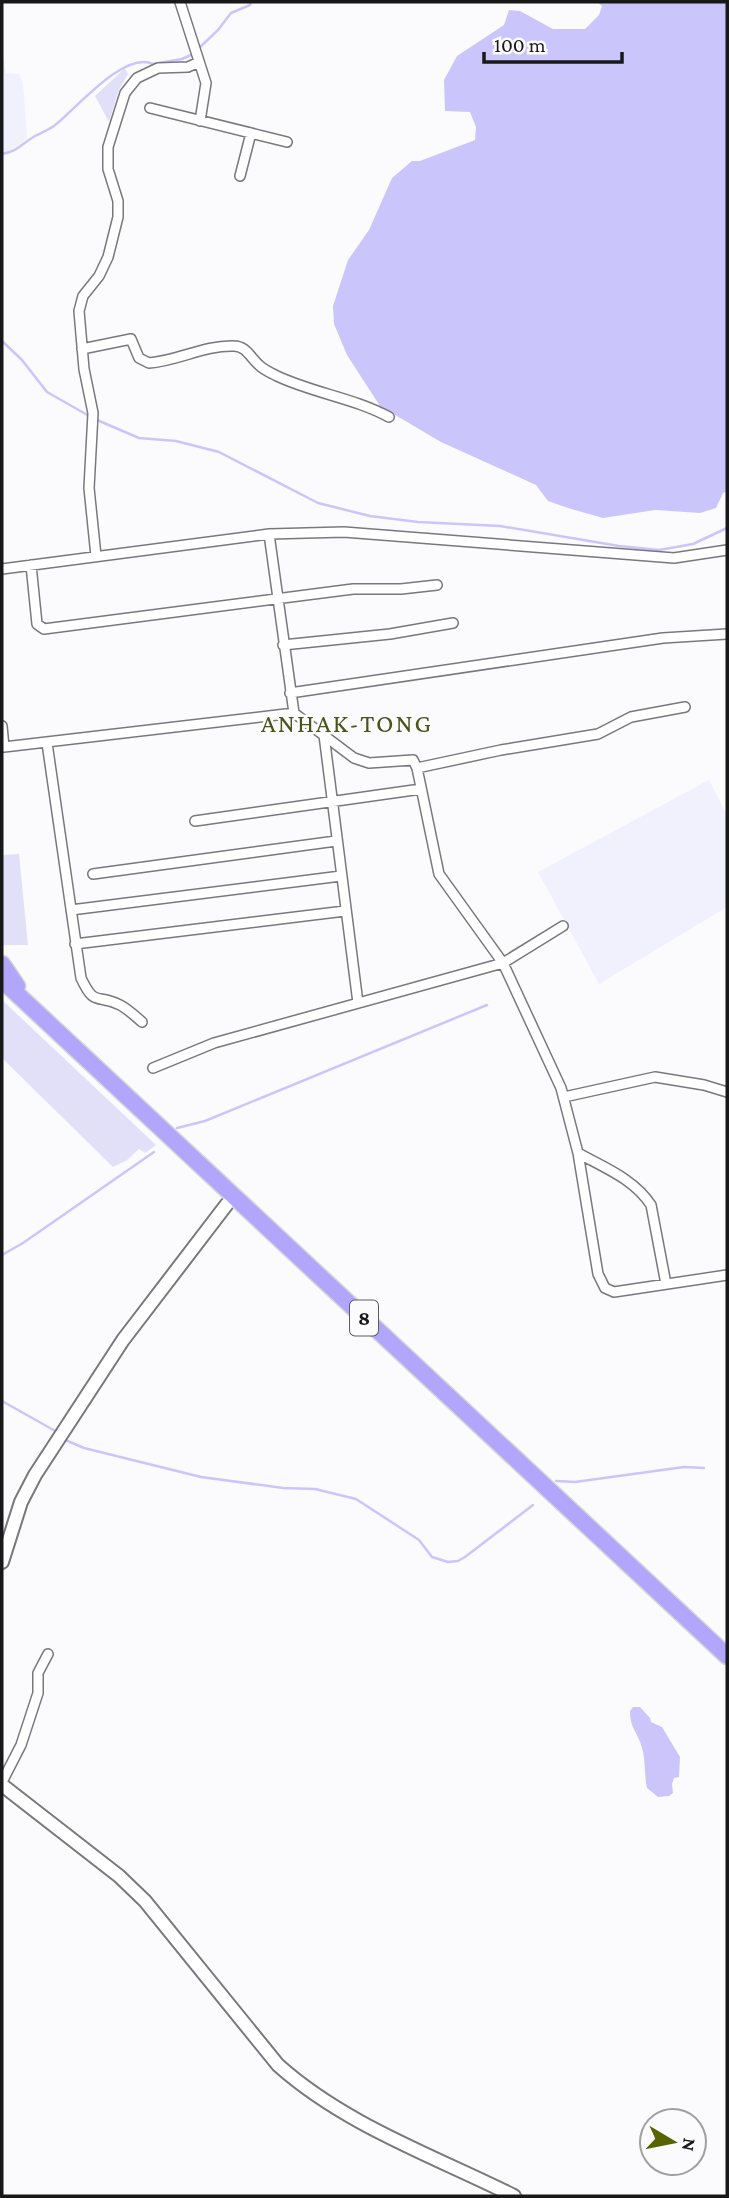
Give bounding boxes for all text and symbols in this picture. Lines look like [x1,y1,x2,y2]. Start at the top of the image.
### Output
scale bar [484,21,622,65]
text: 100 m [494,33,546,57]
district label: ANHAK-TONG [261,709,433,738]
road number: 8 [350,1300,378,1336]
north arrow [638,2107,708,2177]
text: N [678,2137,701,2153]

